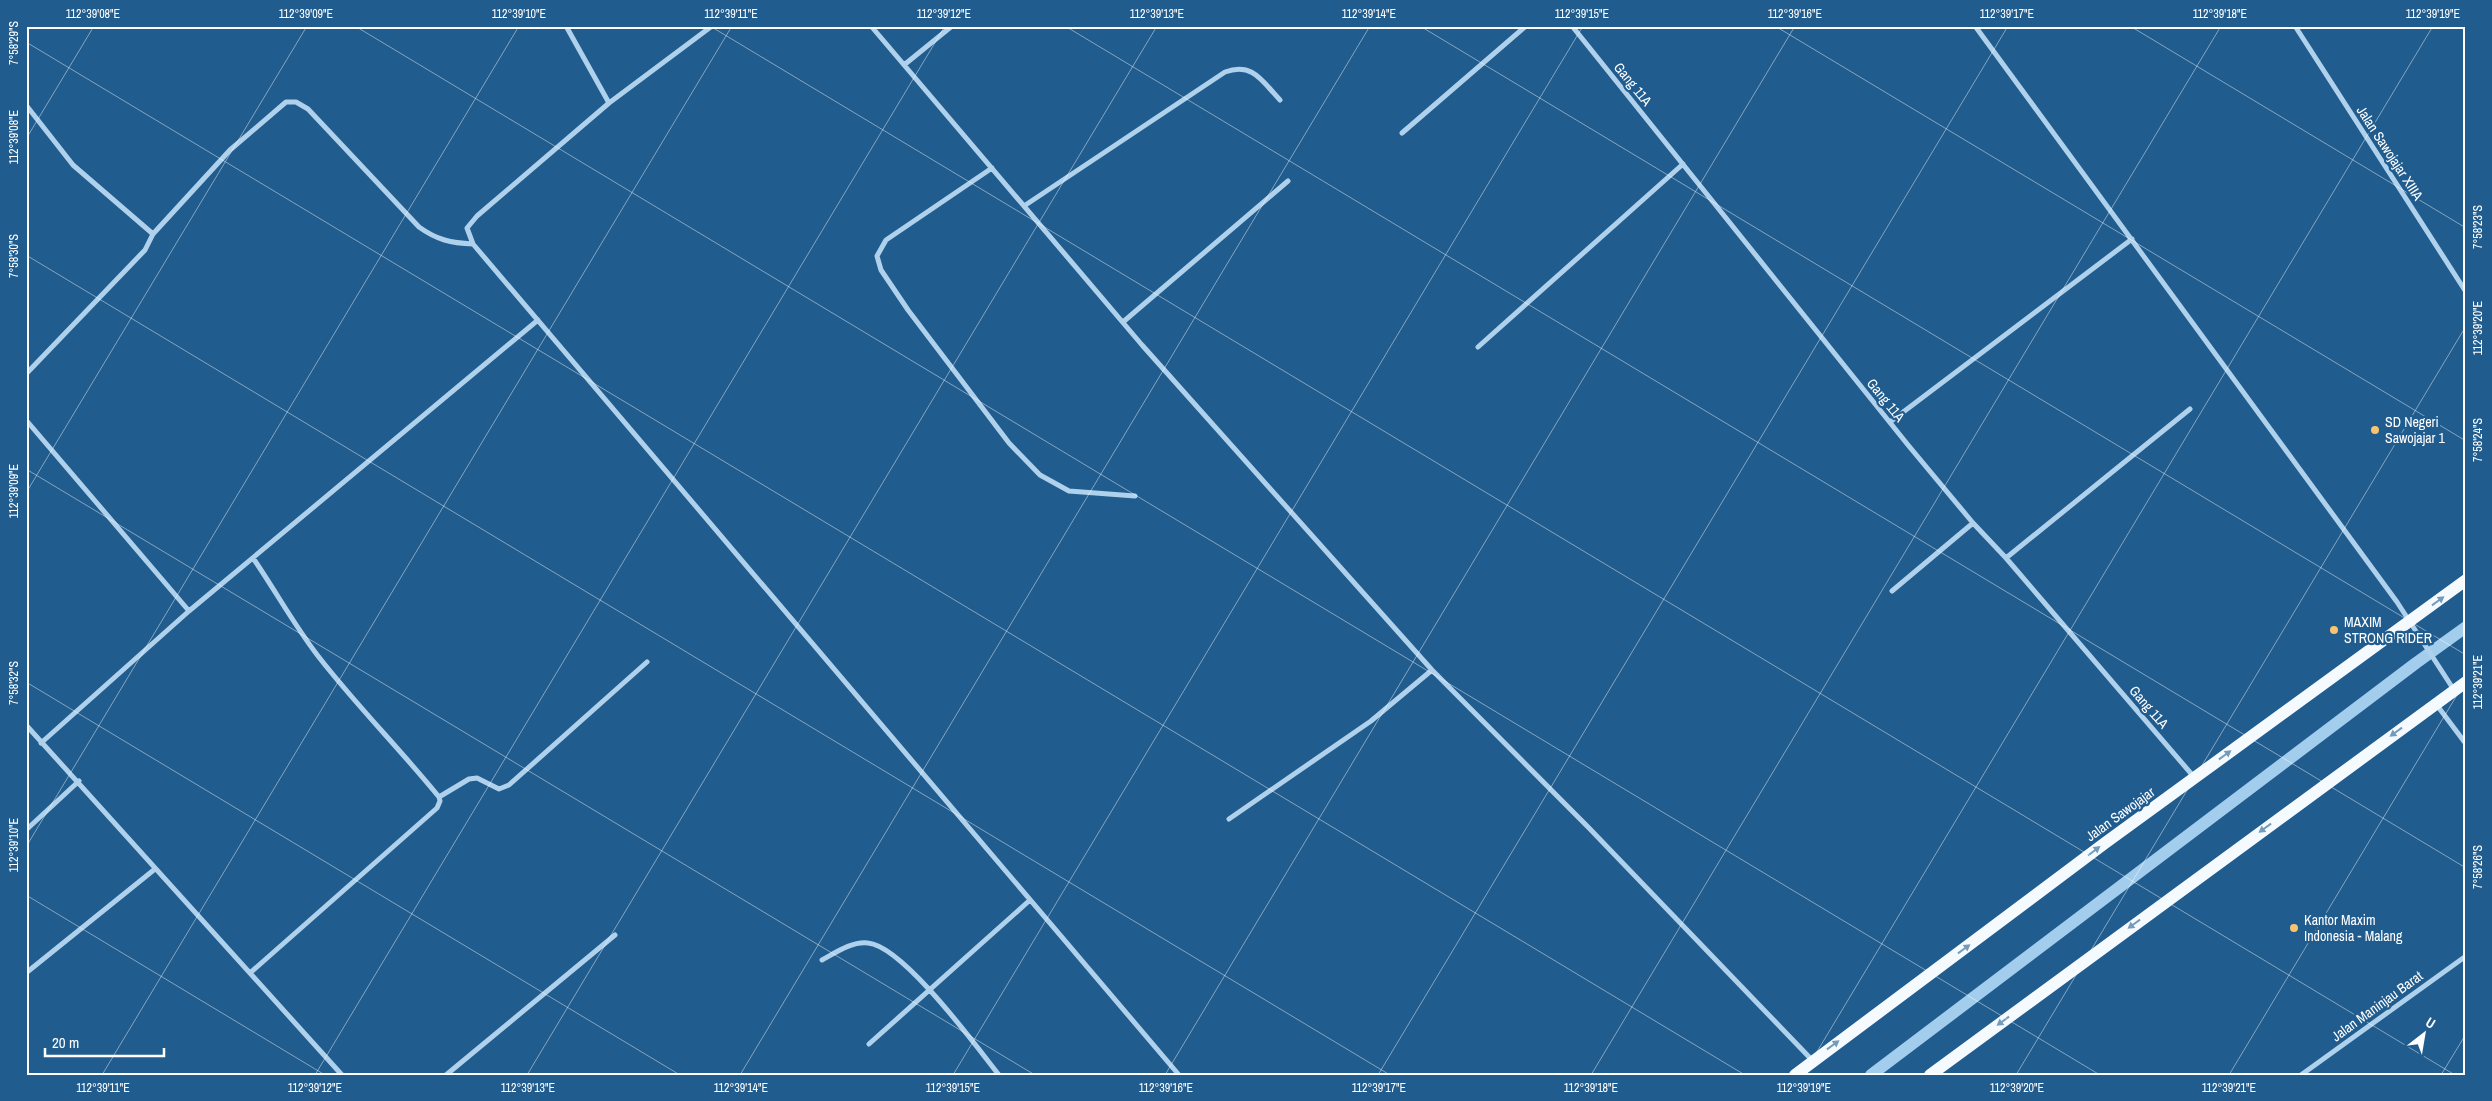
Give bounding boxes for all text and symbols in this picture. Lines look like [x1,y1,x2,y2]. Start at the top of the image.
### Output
text: 112°39'08"E [66,6,120,22]
text: 112°39'09"E [279,6,333,22]
text: 112°39'10"E [492,6,546,22]
text: 112°39'11"E [704,6,758,22]
text: 112°39'12"E [917,6,971,22]
text: 112°39'13"E [1130,6,1184,22]
text: 112°39'14"E [1342,6,1396,22]
text: 112°39'15"E [1555,6,1609,22]
text: 112°39'16"E [1768,6,1822,22]
text: 112°39'17"E [1980,6,2034,22]
text: 112°39'18"E [2193,6,2247,22]
text: 112°39'19"E [2406,6,2460,22]
text: 7°58'29"S [6,21,22,65]
street label: Gang 11A [1610,59,1656,110]
street label: Jalan Sawojajar XIIIA [2353,102,2427,204]
text: 112°39'08"E [6,110,22,164]
text: 7°58'23"S [2470,205,2486,249]
text: 7°58'30"S [6,234,22,278]
text: 112°39'20"E [2470,301,2486,355]
street label: Gang 11A [1863,375,1909,426]
place label: SD Negeri Sawojajar 1 [2385,413,2446,447]
text: 7°58'24"S [2470,418,2486,462]
marker: SD Negeri Sawojajar 1 [2369,424,2381,436]
text: 112°39'09"E [6,464,22,518]
one-way arrow [2431,596,2445,606]
place label: MAXIM STRONG RIDER [2344,613,2432,647]
marker: MAXIM STRONG RIDER [2328,624,2340,636]
text: 112°39'21"E [2470,655,2486,709]
text: 7°58'32"S [6,661,22,705]
street label: Gang 11A [2126,682,2173,732]
one-way arrow [2389,727,2403,737]
one-way arrow [2218,750,2232,760]
street label: Jalan Sawojajar [2082,783,2158,845]
text: 112°39'10"E [6,818,22,872]
one-way arrow [2258,823,2272,833]
text: 7°58'26"S [2470,845,2486,889]
one-way arrow [2087,846,2101,856]
place label: Kantor Maxim Indonesia - Malang [2304,911,2403,945]
one-way arrow [2128,919,2141,930]
marker: Kantor Maxim Indonesia - Malang [2288,922,2300,934]
one-way arrow [1957,943,1970,954]
street label: Jalan Maninjau Barat [2328,967,2426,1045]
north arrow [2400,1008,2450,1058]
text: U [2423,1013,2439,1033]
one-way arrow [1996,1016,2010,1026]
scale bar [45,1026,164,1058]
text: 20 m [52,1032,79,1053]
one-way arrow [1826,1040,1840,1050]
text: 112°39'11"E [76,1080,130,1096]
text: 112°39'12"E [288,1080,342,1096]
text: 112°39'13"E [501,1080,555,1096]
text: 112°39'14"E [714,1080,768,1096]
text: 112°39'15"E [926,1080,980,1096]
text: 112°39'16"E [1139,1080,1193,1096]
text: 112°39'17"E [1352,1080,1406,1096]
text: 112°39'18"E [1564,1080,1618,1096]
text: 112°39'19"E [1777,1080,1831,1096]
text: 112°39'20"E [1990,1080,2044,1096]
text: 112°39'21"E [2202,1080,2256,1096]

